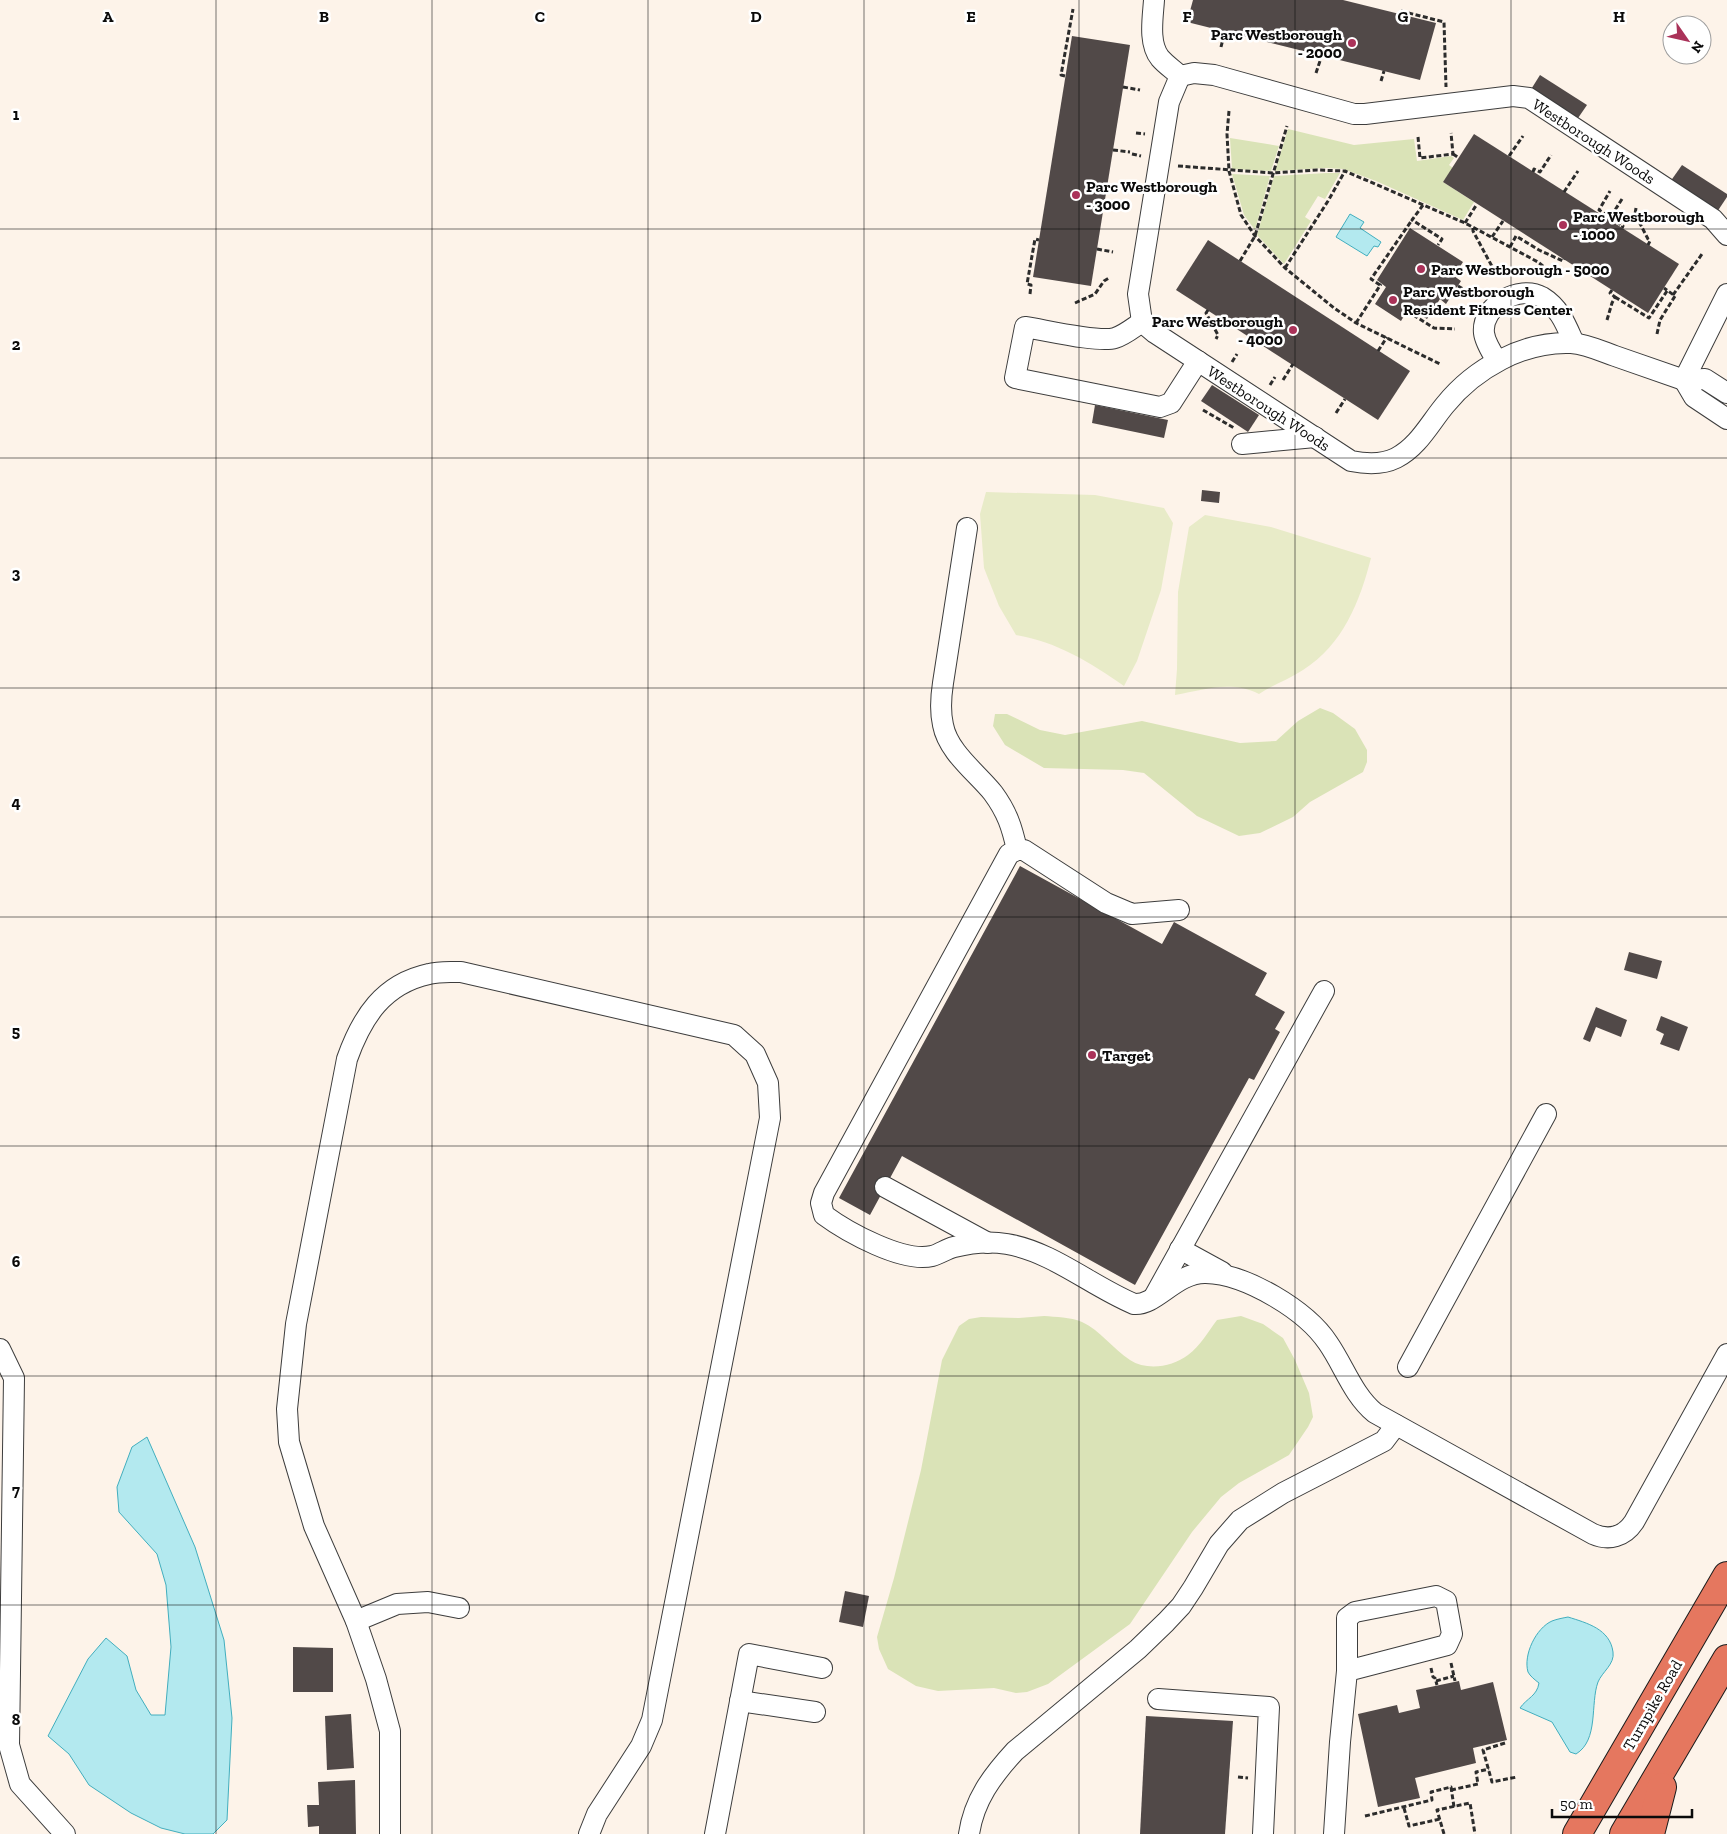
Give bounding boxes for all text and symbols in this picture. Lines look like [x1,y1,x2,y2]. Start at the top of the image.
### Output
text: A [103,7,114,26]
text: B [319,7,329,26]
text: C [535,7,545,26]
text: D [750,7,762,26]
text: E [966,7,976,26]
text: F [1182,7,1192,26]
text: G [1398,7,1409,26]
text: H [1613,7,1625,26]
north arrow [1662,15,1712,65]
place label: Parc Westborough - 2000 [1211,25,1343,62]
marker: Parc Westborough - 2000 [1346,37,1358,49]
text: N [1687,38,1707,56]
street label: Westborough Woods [1529,95,1659,188]
text: 1 [13,105,20,124]
place label: Parc Westborough - 3000 [1086,177,1218,214]
marker: Parc Westborough - 3000 [1070,189,1082,201]
place label: Parc Westborough - 1000 [1573,207,1705,244]
marker: Parc Westborough - 1000 [1557,219,1569,231]
place label: Parc Westborough - 5000 [1431,260,1609,279]
marker: Parc Westborough - 5000 [1415,263,1427,275]
place label: Parc Westborough Resident Fitness Center [1403,282,1572,319]
marker: Parc Westborough Resident Fitness Center [1387,294,1399,306]
place label: Parc Westborough - 4000 [1152,312,1284,349]
marker: Parc Westborough - 4000 [1287,324,1299,336]
text: 2 [12,335,21,354]
street label: Westborough Woods [1204,362,1334,455]
text: 3 [12,564,21,583]
text: 4 [11,793,21,812]
text: 5 [12,1022,20,1041]
place label: Target [1102,1046,1151,1065]
marker: Target [1086,1049,1098,1061]
text: 6 [12,1252,21,1271]
text: 7 [12,1481,20,1500]
street label: Turnpike Road [1619,1656,1686,1754]
text: 8 [12,1710,21,1729]
scale bar [1552,1786,1692,1818]
text: 50 m [1560,1795,1593,1813]

